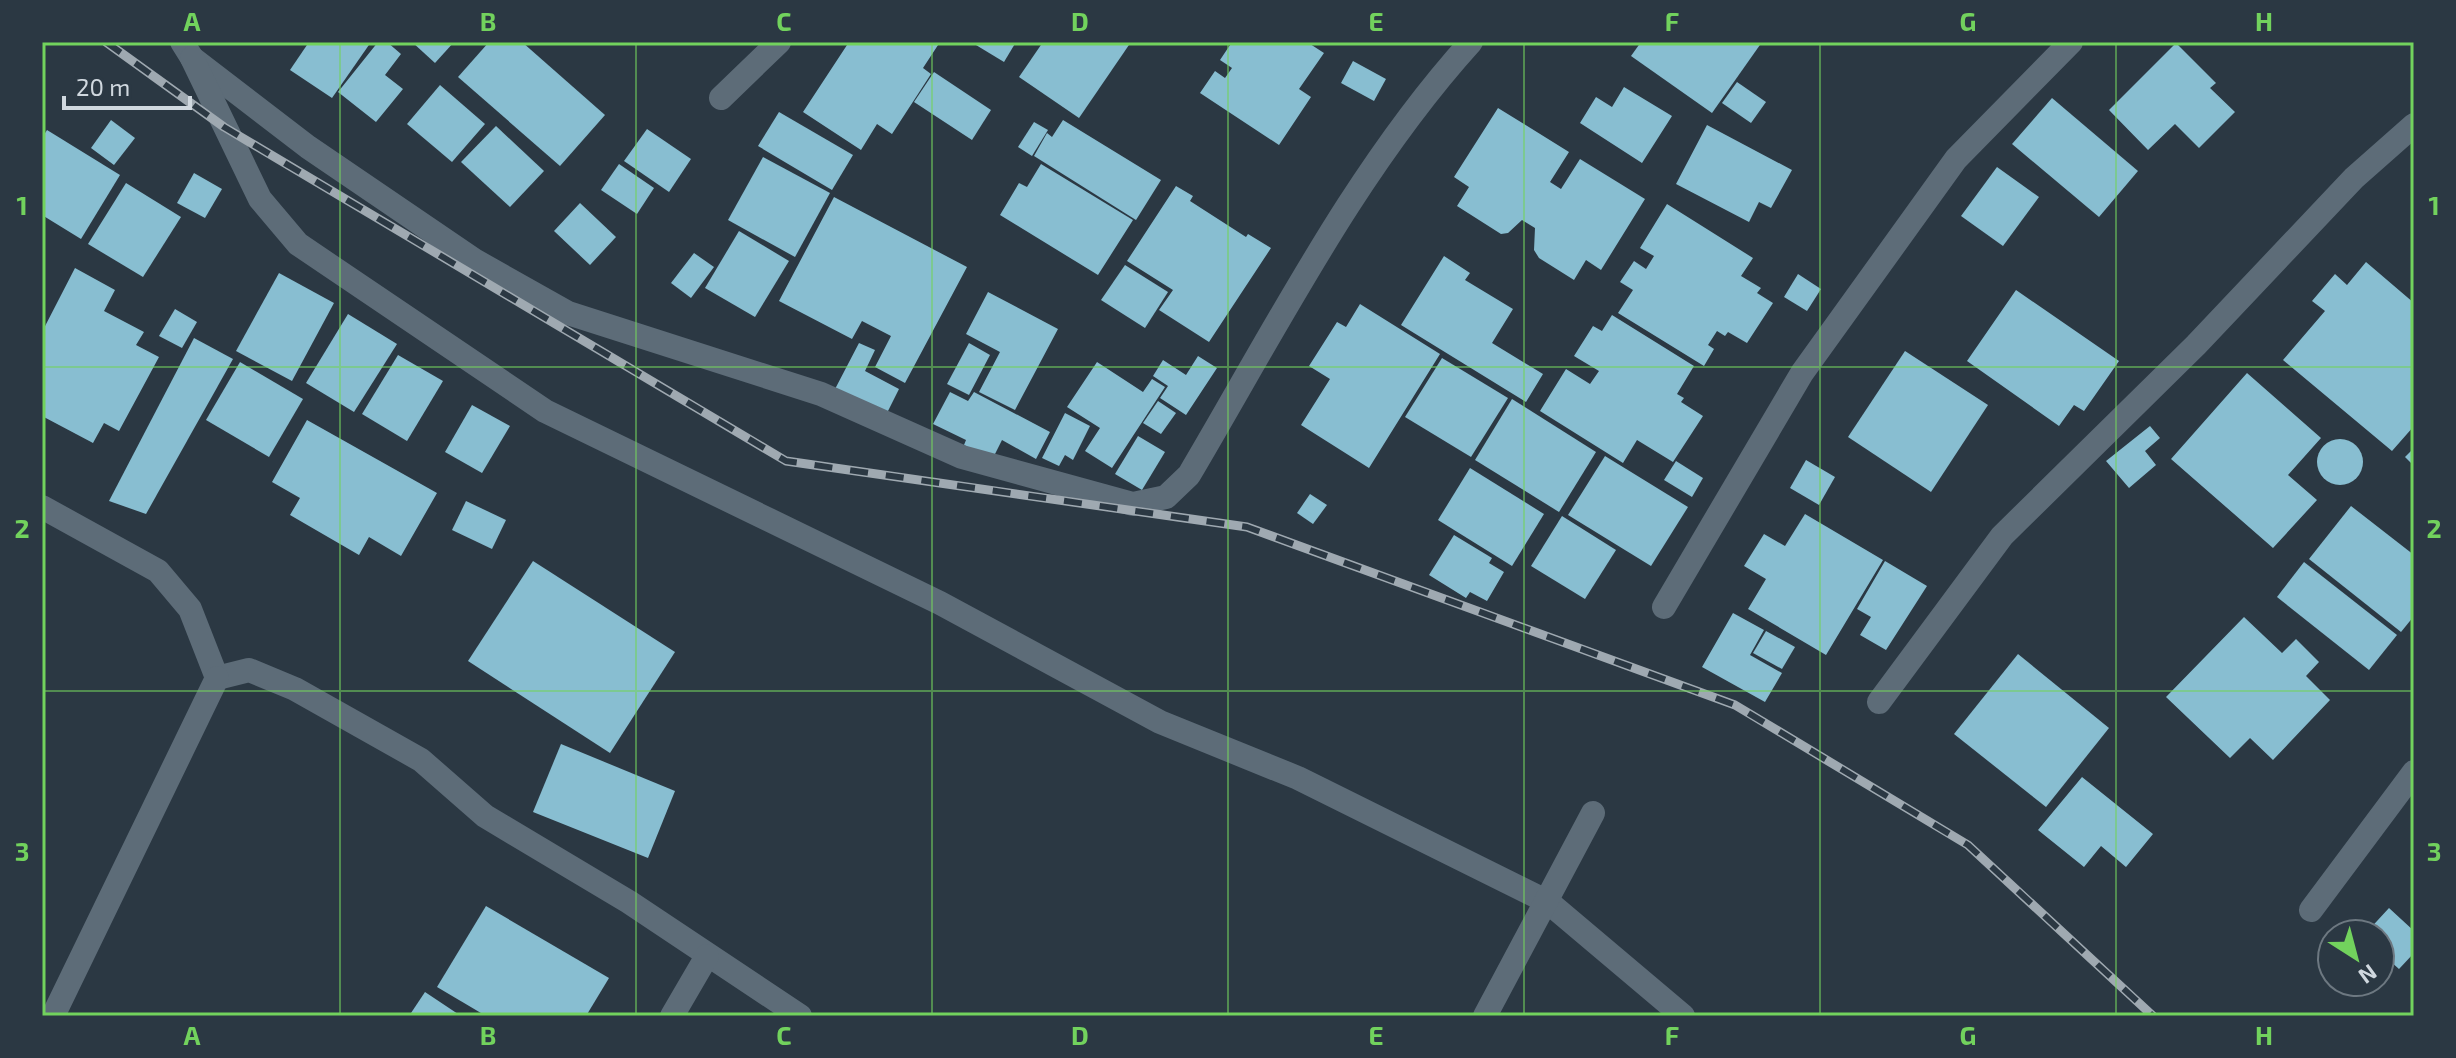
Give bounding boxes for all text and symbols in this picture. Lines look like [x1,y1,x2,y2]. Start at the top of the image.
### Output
text: A [184,5,201,36]
text: B [480,5,496,36]
text: C [776,5,792,36]
text: D [1071,5,1089,36]
text: E [1368,5,1384,36]
text: F [1665,5,1679,36]
text: G [1960,5,1976,36]
text: H [2255,5,2273,36]
scale bar [64,60,190,110]
text: 20 m [76,72,130,101]
text: 1 [16,189,28,220]
text: 1 [2428,189,2440,220]
text: 2 [14,512,30,543]
text: 2 [2426,512,2442,543]
text: 3 [15,835,29,866]
text: 3 [2427,835,2441,866]
north arrow [2316,918,2396,998]
text: N [2354,960,2382,990]
text: A [184,1019,201,1050]
text: B [480,1019,496,1050]
text: C [776,1019,792,1050]
text: D [1071,1019,1089,1050]
text: E [1368,1019,1384,1050]
text: F [1665,1019,1679,1050]
text: G [1960,1019,1976,1050]
text: H [2255,1019,2273,1050]

